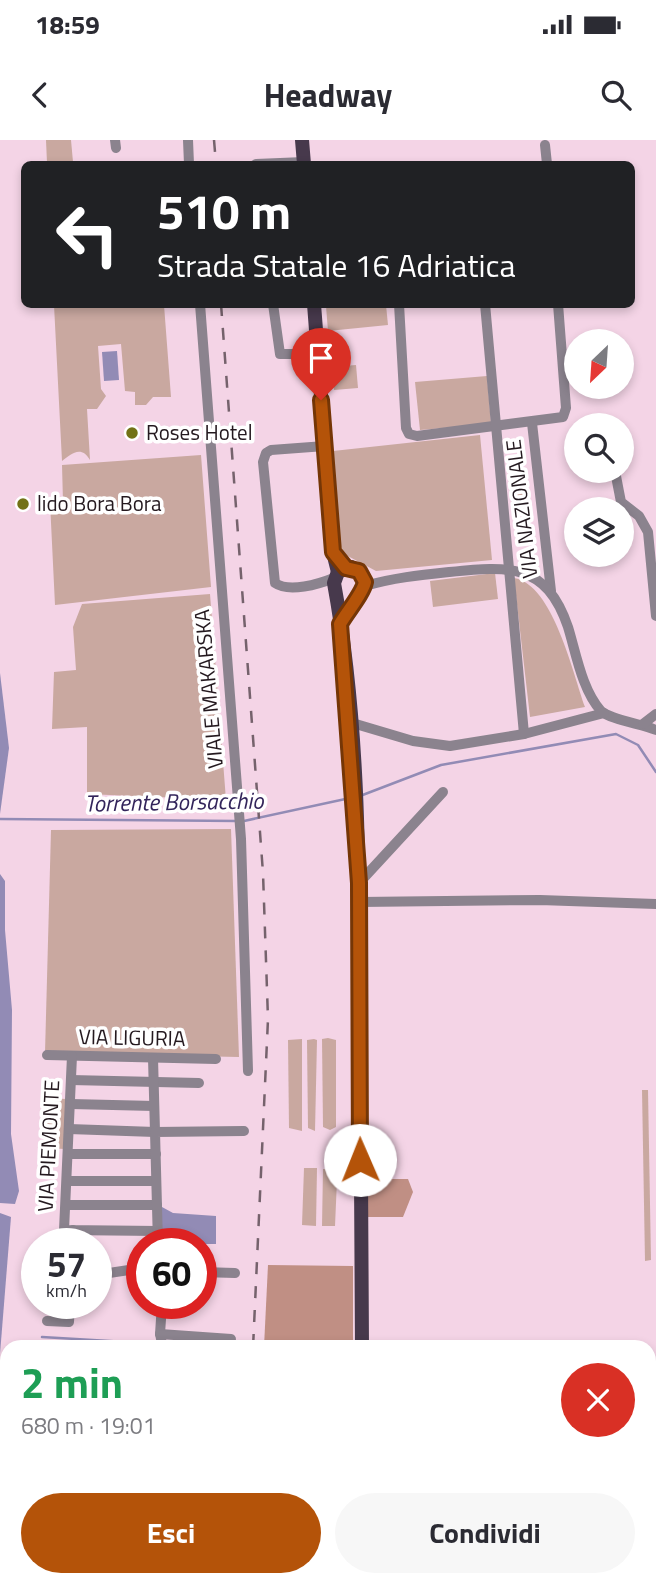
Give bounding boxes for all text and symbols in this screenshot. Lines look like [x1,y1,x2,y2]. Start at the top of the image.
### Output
text: 18:59 [35,5,100,44]
text: Headway [264,71,392,119]
icon: back [21,76,59,114]
icon: search [597,76,635,114]
text: 510 m [157,173,291,248]
icon: left [42,189,133,280]
text: Strada Statale 16 Adriatica [157,241,516,289]
pin [291,328,351,400]
north arrow [564,329,634,399]
map controls [564,329,634,567]
icon: arrive [302,339,340,377]
button: search [564,413,634,483]
place label: Roses Hotel [146,416,253,448]
marker: Roses Hotel [124,425,140,441]
street label: VIA NAZIONALE [497,438,545,581]
place label: lido Bora Bora [37,487,162,519]
marker: lido Bora Bora [15,496,31,512]
button: layers [564,497,634,567]
street label: VIALE MAKARSKA [185,608,231,770]
water label: Torrente Borsacchio [84,782,264,821]
street label: VIA LIGURIA [78,1020,186,1054]
street label: VIA PIEMONTE [29,1079,67,1213]
position arrow [323,1123,397,1197]
speed limit sign: 60 [126,1228,217,1319]
text: 57 [47,1237,86,1291]
text: km/h [46,1277,87,1304]
text: 2 min [21,1350,123,1414]
button: close [561,1363,635,1437]
text: 680 m · 19:01 [21,1408,156,1443]
button: Esci [21,1493,321,1573]
button: Condividi [335,1493,635,1573]

